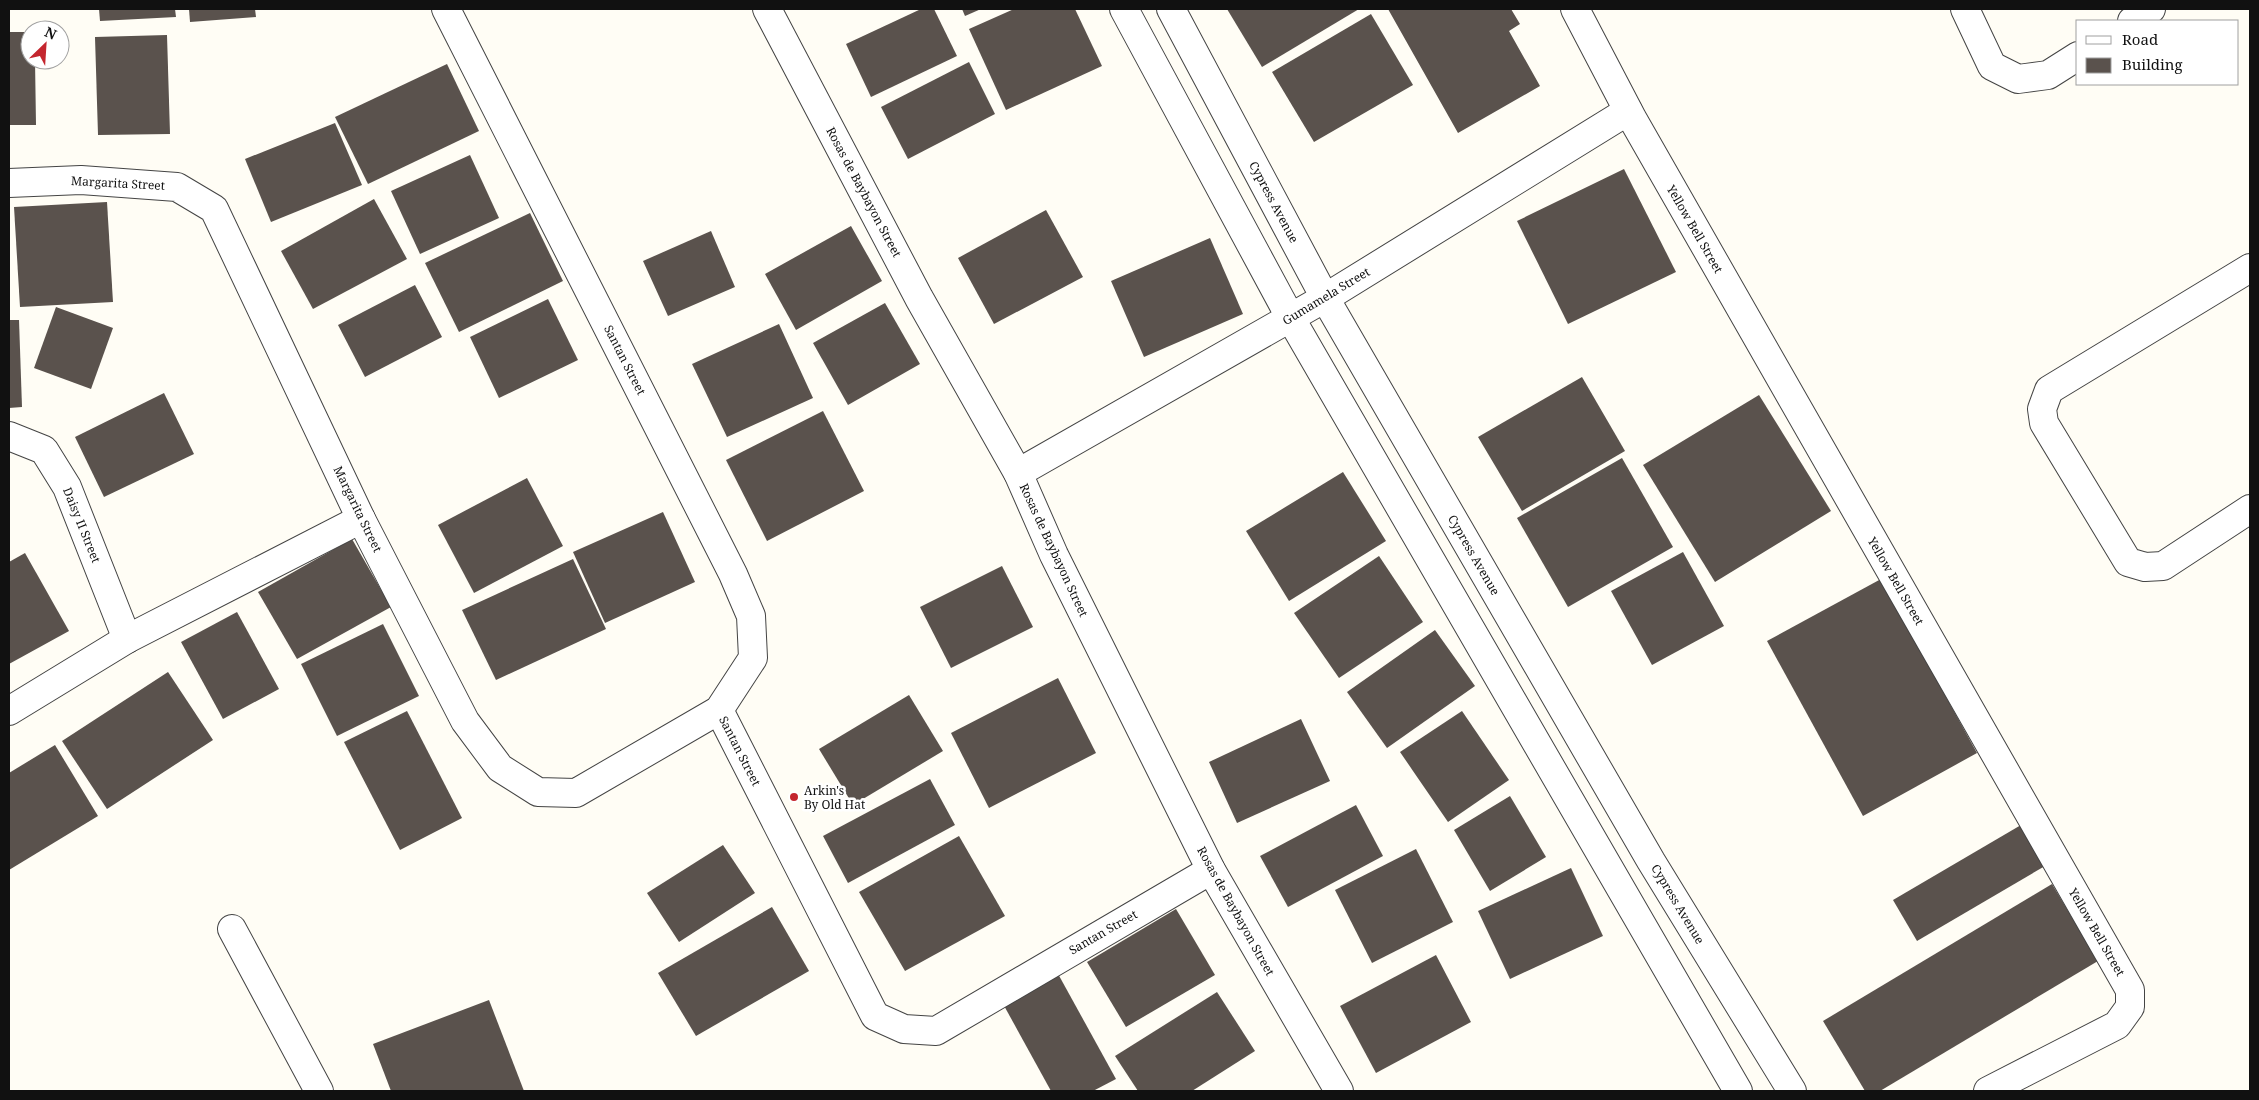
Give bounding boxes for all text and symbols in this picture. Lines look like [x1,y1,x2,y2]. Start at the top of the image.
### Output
north arrow [20,20,70,70]
legend [2076,20,2239,85]
text: N [42,22,60,44]
text: Road [2122,29,2158,49]
text: Building [2122,54,2183,74]
street label: Rosas de Baybayon Street [822,124,906,260]
street label: Cypress Avenue [1245,158,1303,246]
street label: Margarita Street [71,172,165,194]
street label: Yellow Bell Street [1662,181,1727,276]
street label: Gumamela Street [1279,263,1373,329]
street label: Santan Street [600,322,650,398]
street label: Margarita Street [330,463,386,555]
street label: Rosas de Baybayon Street [1016,480,1092,620]
street label: Daisy II Street [59,485,105,565]
street label: Cypress Avenue [1444,512,1504,598]
street label: Yellow Bell Street [1863,533,1928,628]
street label: Santan Street [715,713,765,789]
place label: Arkin's By Old Hat [804,782,865,813]
marker: Arkin's By Old Hat [788,791,800,803]
street label: Rosas de Baybayon Street [1193,843,1279,979]
street label: Cypress Avenue [1647,861,1709,947]
street label: Yellow Bell Street [2064,884,2129,979]
street label: Santan Street [1066,906,1140,958]

